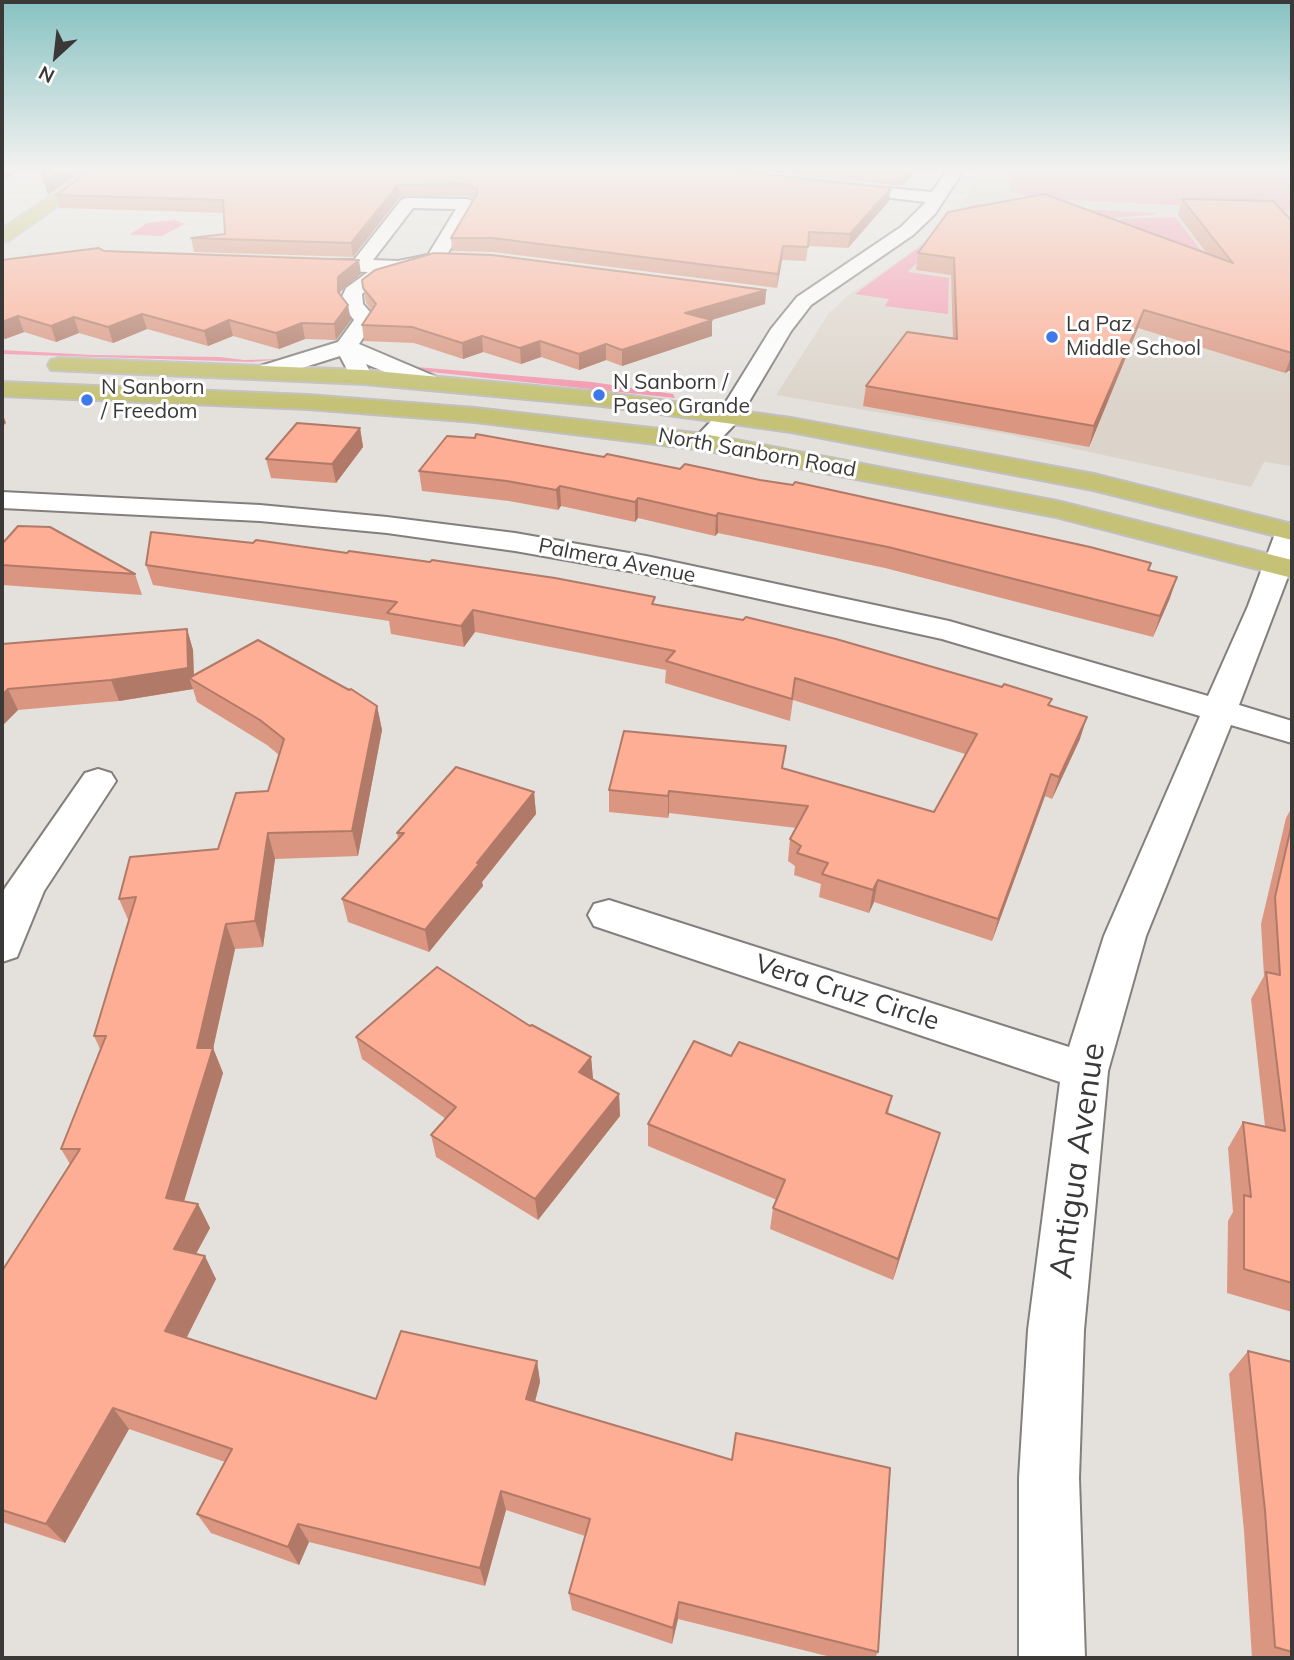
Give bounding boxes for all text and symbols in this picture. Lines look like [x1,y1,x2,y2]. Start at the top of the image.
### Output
north arrow [21,21,91,91]
text: N [35,61,58,89]
place label: La Paz Middle School [1066,312,1201,362]
marker: La Paz Middle School [1044,329,1060,345]
place label: N Sanborn / Paseo Grande [613,370,750,420]
place label: N Sanborn / Freedom [101,375,205,425]
marker: N Sanborn / Paseo Grande [591,387,607,403]
marker: N Sanborn / Freedom [79,392,95,408]
street label: North Sanborn Road [656,423,858,483]
street label: Palmera Avenue [536,533,698,589]
street label: Vera Cruz Circle [751,949,943,1037]
street label: Antigua Avenue [1042,1041,1114,1281]

